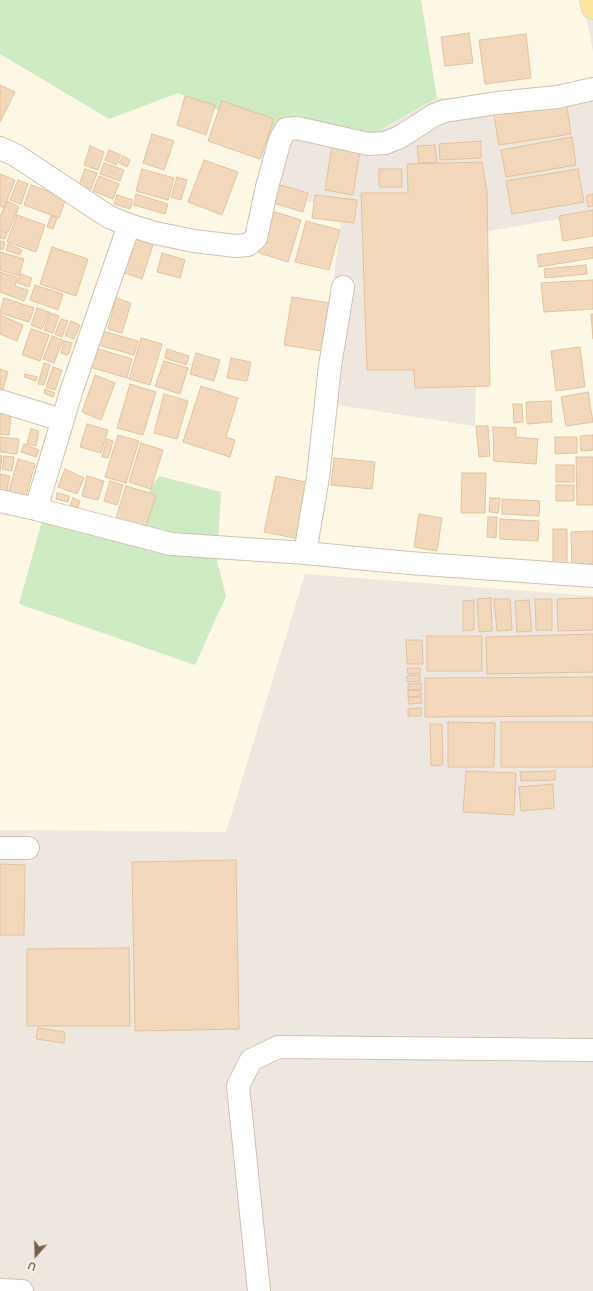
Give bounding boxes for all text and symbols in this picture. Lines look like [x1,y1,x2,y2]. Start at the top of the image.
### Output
north arrow [16,1235,56,1275]
text: U [26,1258,38,1274]

